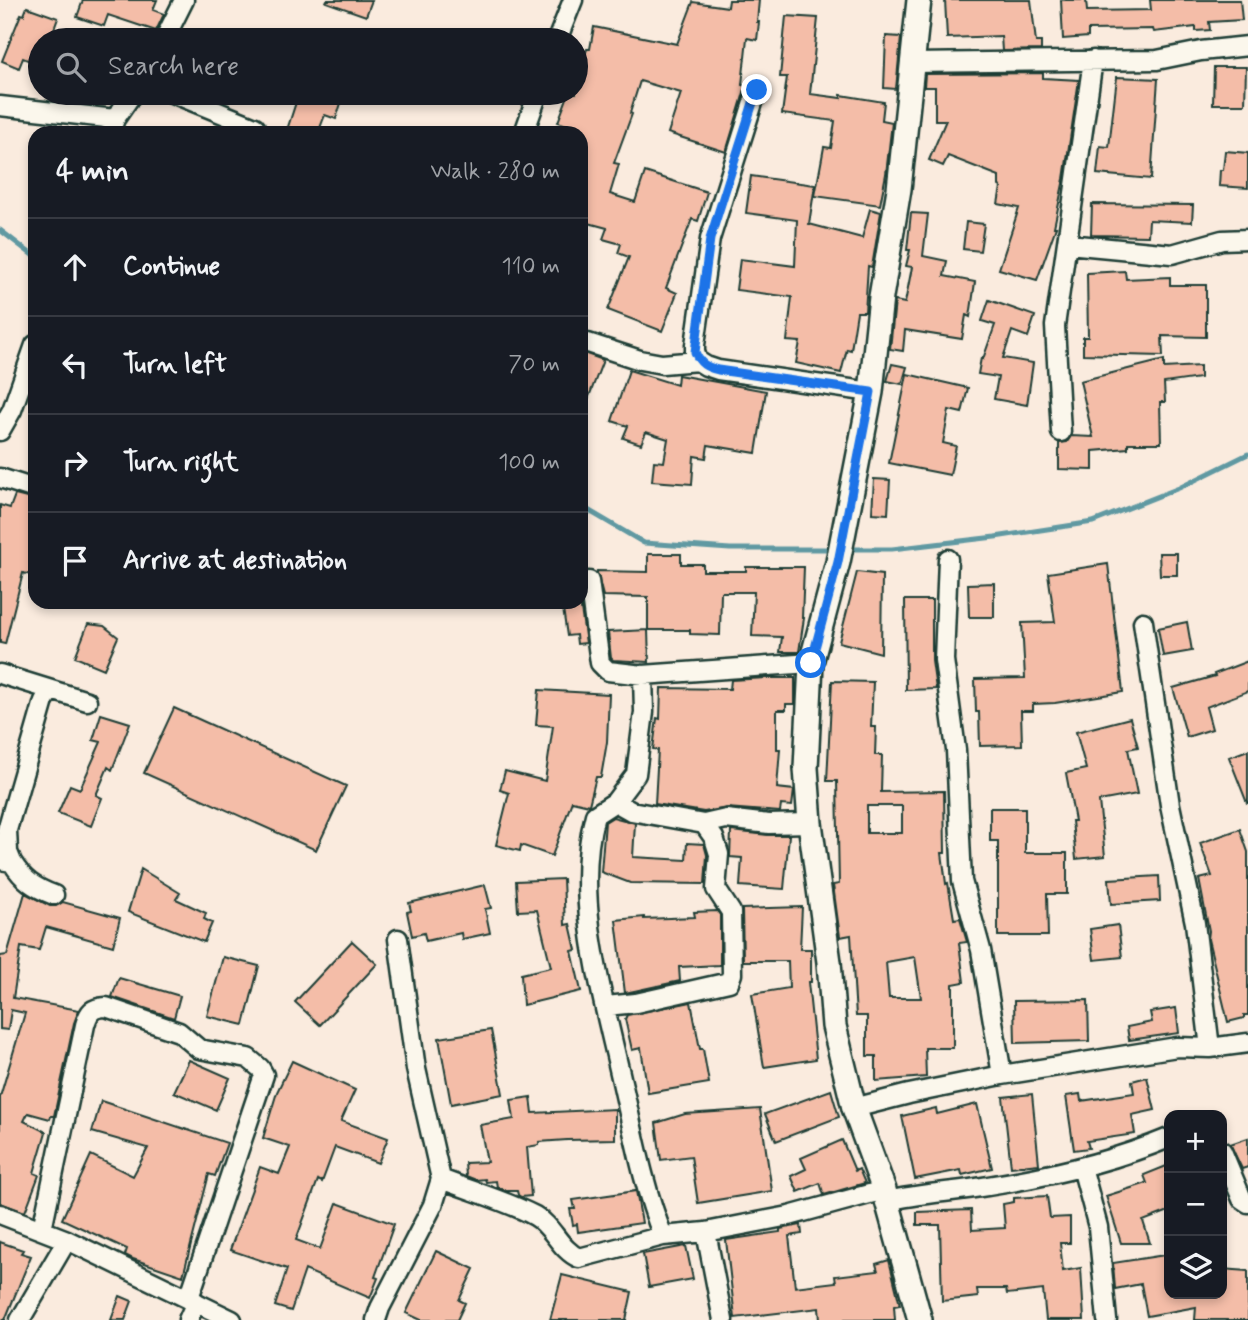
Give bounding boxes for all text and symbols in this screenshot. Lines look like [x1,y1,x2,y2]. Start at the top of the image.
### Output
search box [28,28,588,105]
icon: search [52,48,90,86]
text: Search here [108,50,239,84]
route end [741,74,772,105]
text: 4 min [56,152,129,191]
text: Walk · 280 m [430,157,560,187]
icon: ahead [56,248,94,286]
text: Continue [123,250,220,284]
text: 110 m [501,252,560,282]
icon: left [56,346,94,384]
text: Turn left [123,348,227,382]
text: 70 m [508,350,560,380]
icon: right [56,444,94,482]
text: Turn right [123,446,239,480]
text: 100 m [498,448,560,478]
icon: arrive [56,542,94,580]
text: Arrive at destination [123,544,347,578]
route start [795,647,826,678]
map controls [1164,1110,1227,1299]
button: + [1164,1110,1227,1173]
button: − [1164,1173,1227,1236]
button: layers [1164,1236,1227,1299]

